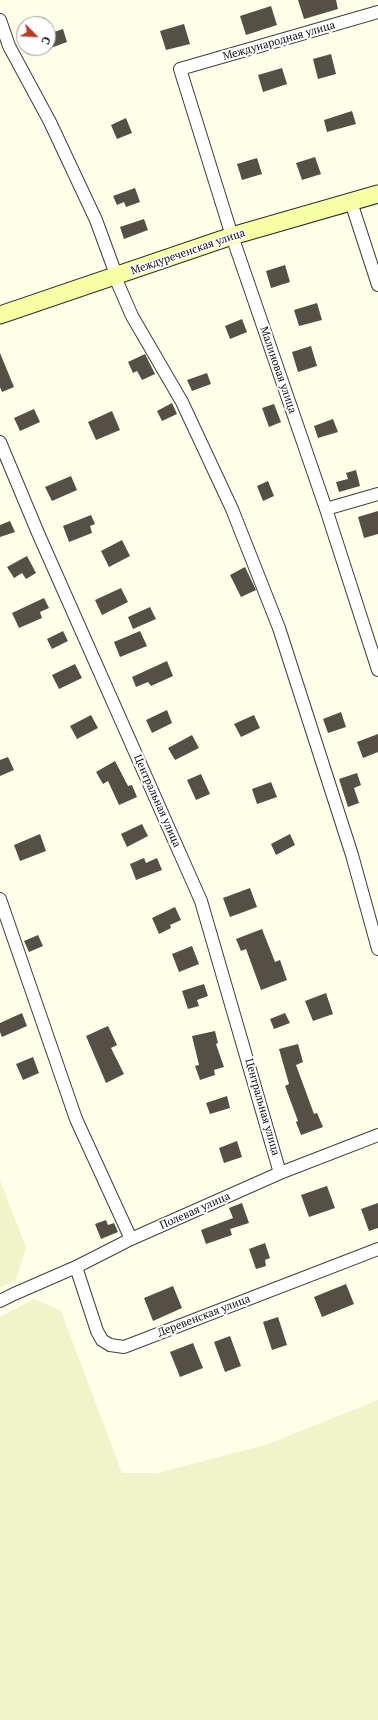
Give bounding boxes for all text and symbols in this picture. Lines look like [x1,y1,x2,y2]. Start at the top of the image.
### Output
north arrow [16,16,56,56]
street label: Международная улица [221,19,337,63]
text: С [38,34,54,47]
street label: Междуреченская улица [129,226,247,278]
street label: Малиновая улица [257,325,299,415]
street label: Центральная улица [131,753,183,849]
street label: Центральная улица [242,1057,282,1157]
street label: Полевая улица [158,1190,232,1232]
street label: Деревенская улица [156,1292,252,1340]

